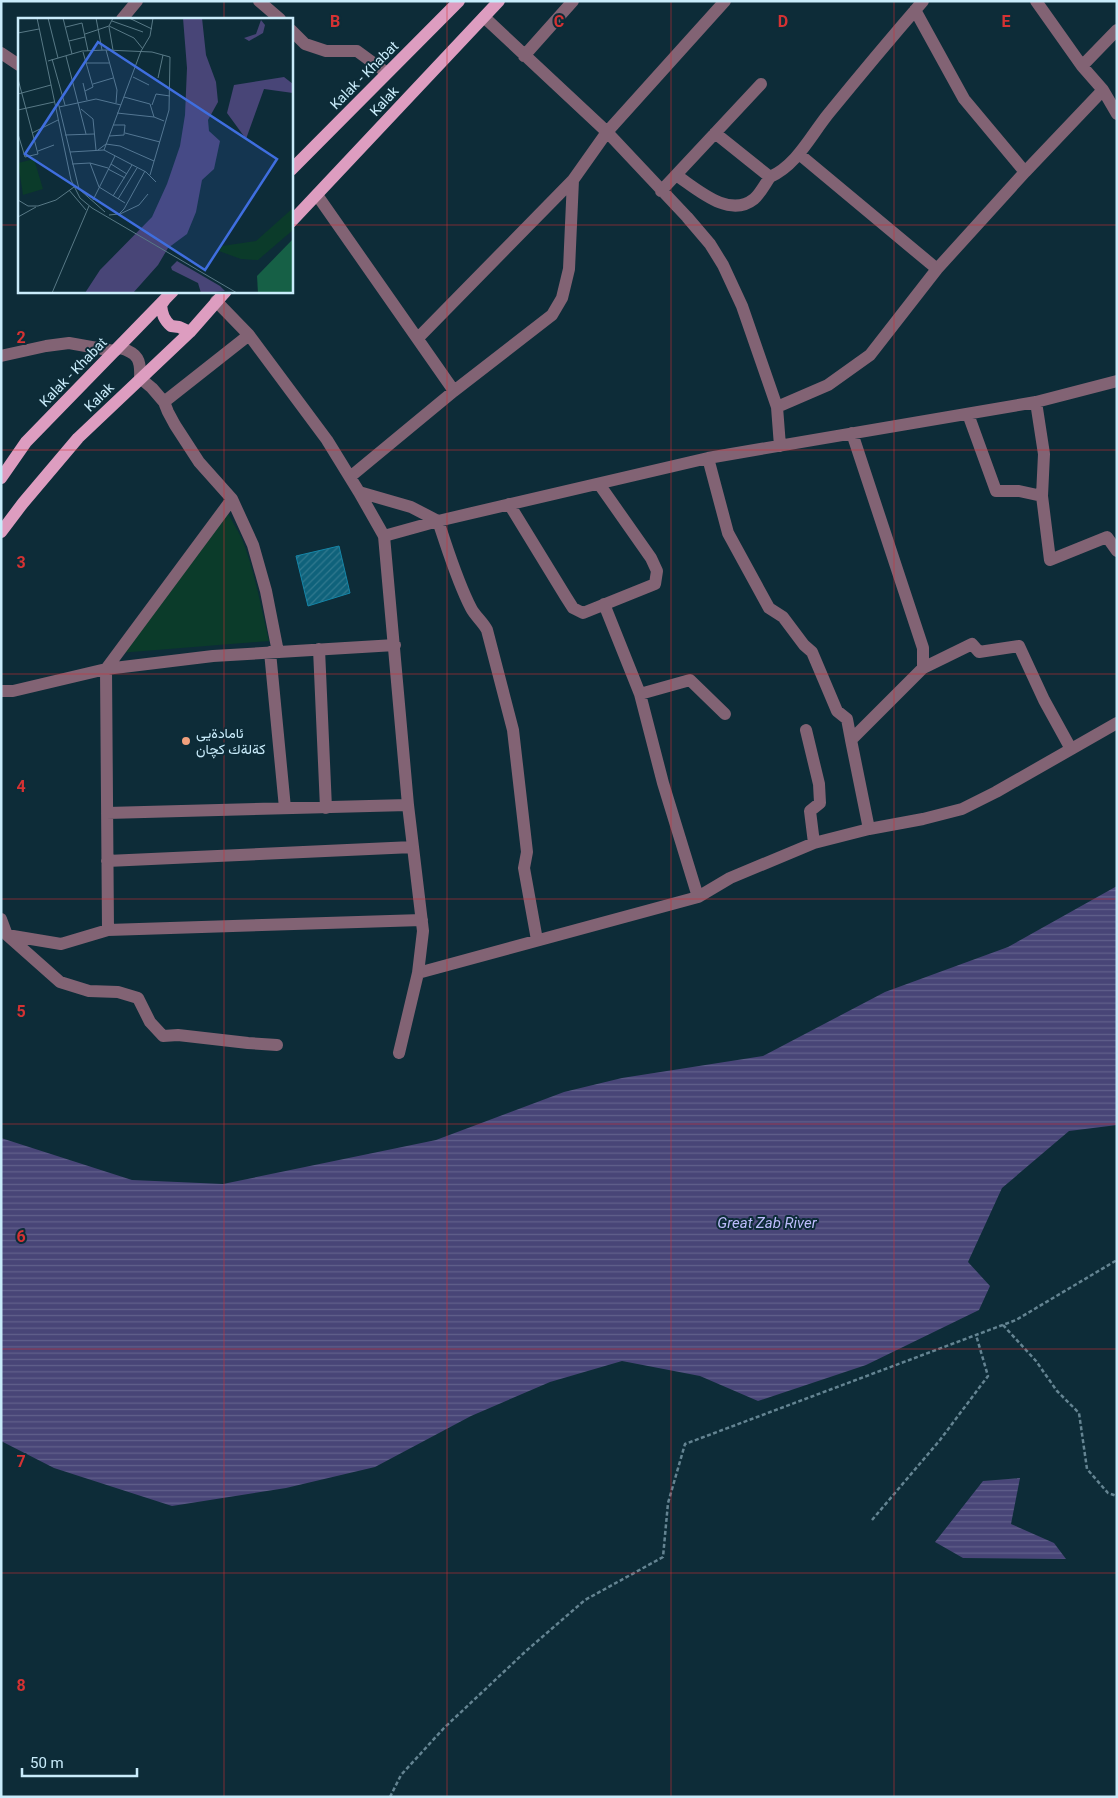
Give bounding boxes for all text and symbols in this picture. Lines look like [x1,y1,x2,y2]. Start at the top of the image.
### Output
text: B [330,12,340,31]
text: C [554,12,564,31]
text: D [778,12,788,31]
text: E [1002,12,1011,31]
inset map [18,18,292,292]
street label: Kalak - Khabat [326,37,402,113]
street label: Kalak [366,83,402,119]
text: 2 [16,328,26,347]
street label: Kalak - Khabat [36,334,110,410]
street label: Kalak [81,379,117,415]
text: 3 [16,553,26,572]
place label: ئامادةيى كةلةك كچان [196,725,265,759]
marker: ئامادةيى كةلةك كچان [180,735,192,747]
text: 4 [16,777,26,796]
text: 5 [16,1002,26,1021]
water label: Great Zab River [717,1214,818,1232]
text: 6 [16,1227,26,1246]
text: 7 [16,1452,26,1471]
text: 8 [16,1676,26,1695]
scale bar [22,1746,138,1778]
text: 50 m [30,1754,64,1772]

